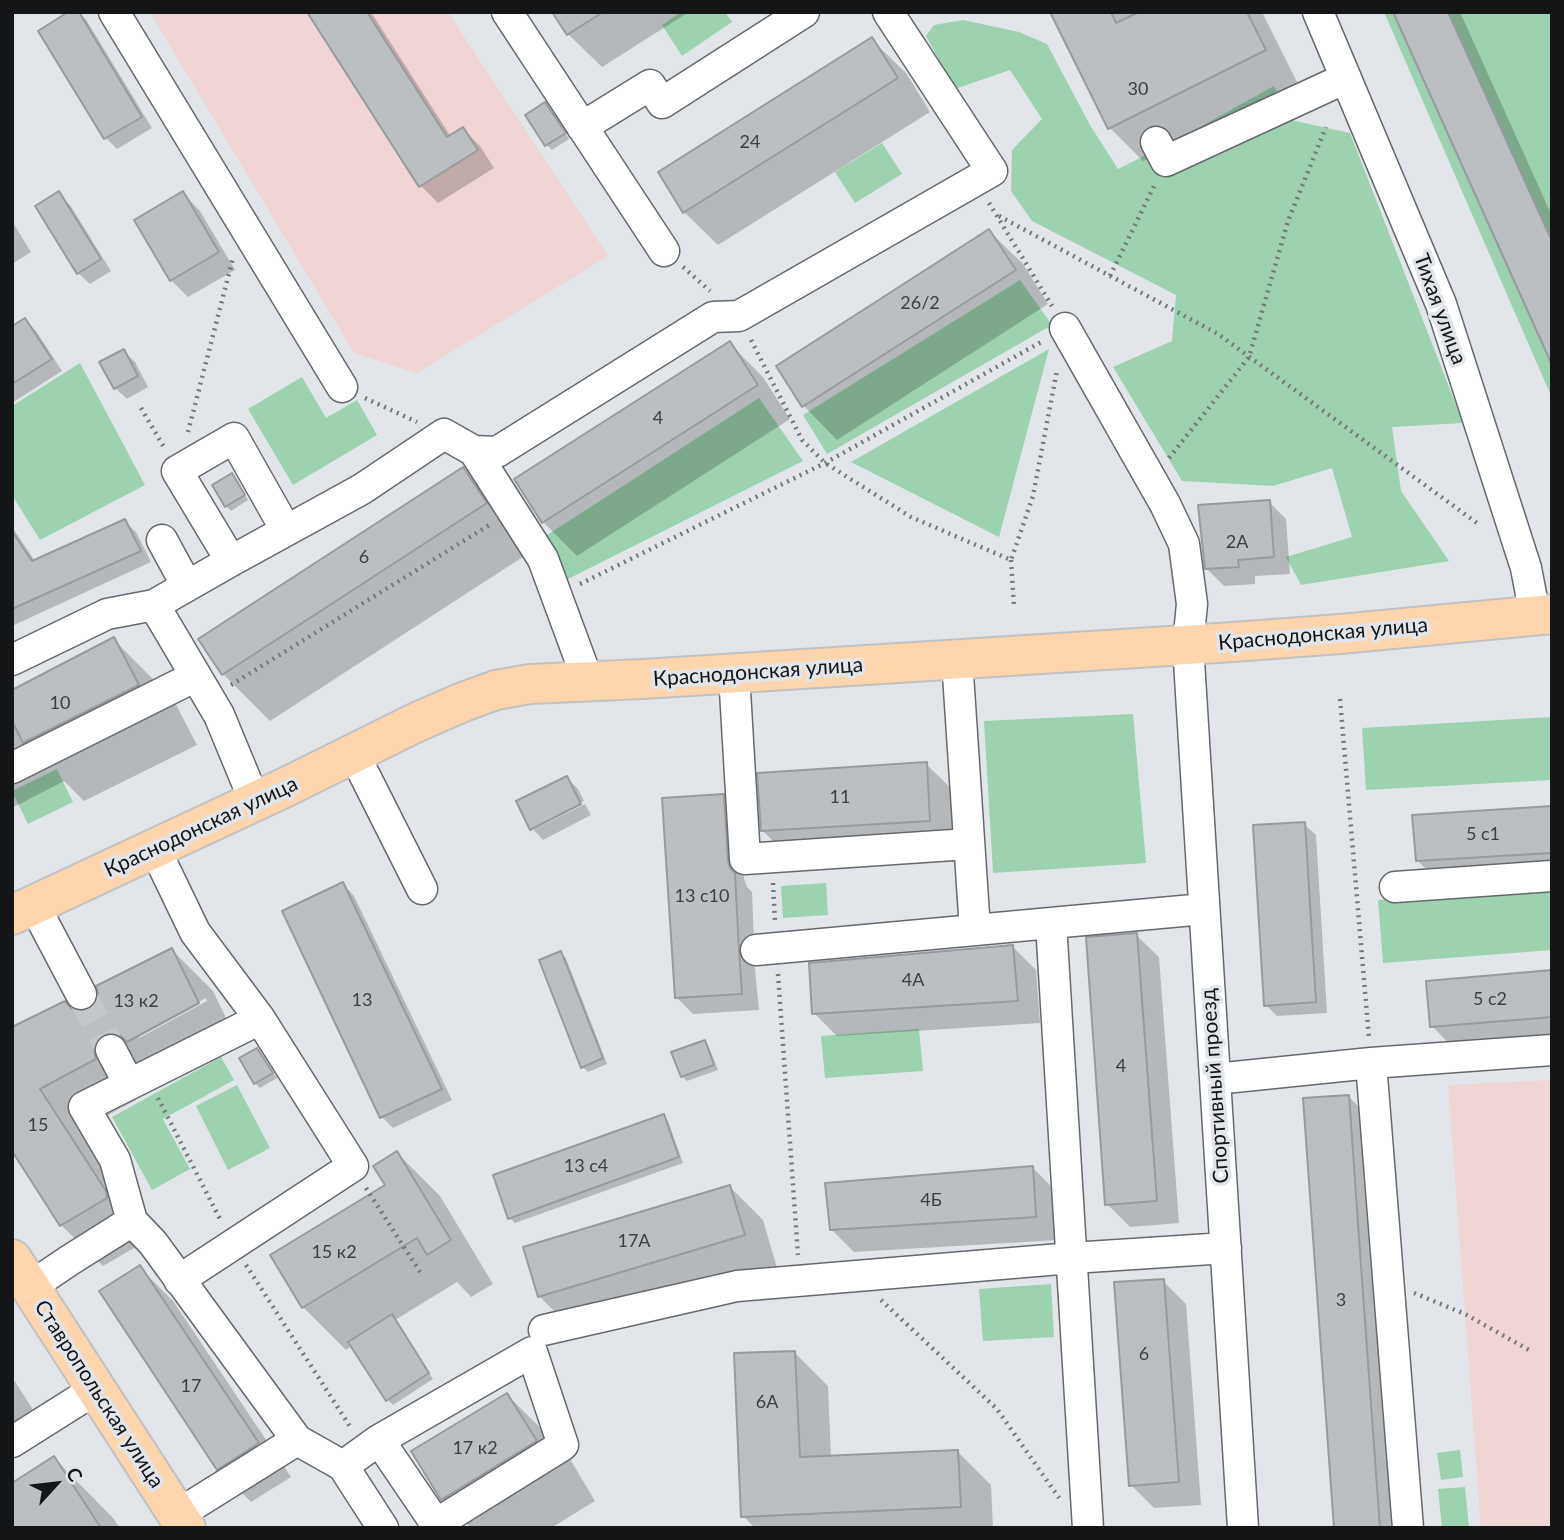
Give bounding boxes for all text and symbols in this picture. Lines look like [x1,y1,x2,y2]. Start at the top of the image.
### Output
house number: 30 [1128,78,1148,100]
house number: 24 [740,131,760,153]
street label: Тихая улица [1408,250,1472,368]
house number: 26/2 [900,292,940,314]
house number: 4 [653,407,663,429]
house number: 2А [1226,531,1248,553]
house number: 6 [359,546,369,568]
street label: Краснодонская улица [1217,612,1429,656]
street label: Краснодонская улица [652,652,864,692]
house number: 10 [50,692,70,714]
street label: Краснодонская улица [100,771,302,883]
house number: 11 [830,786,850,808]
house number: 5 с1 [1466,823,1500,845]
house number: 13 с10 [675,885,729,907]
house number: 4А [902,969,924,991]
street label: Спортивный проезд [1196,988,1234,1184]
house number: 5 с2 [1473,988,1507,1010]
house number: 13 [352,989,372,1011]
house number: 13 к2 [113,990,159,1012]
house number: 4 [1116,1055,1126,1077]
house number: 15 [28,1114,48,1136]
house number: 13 с4 [564,1155,608,1177]
house number: 4Б [920,1189,942,1211]
house number: 17А [617,1230,651,1252]
house number: 15 к2 [311,1241,357,1263]
house number: 3 [1336,1289,1346,1311]
street label: Ставропольская улица [29,1295,169,1493]
house number: 6 [1139,1343,1149,1365]
house number: 17 [181,1375,201,1397]
house number: 6А [756,1391,778,1413]
house number: 17 к2 [452,1437,498,1459]
north arrow [21,1449,91,1519]

